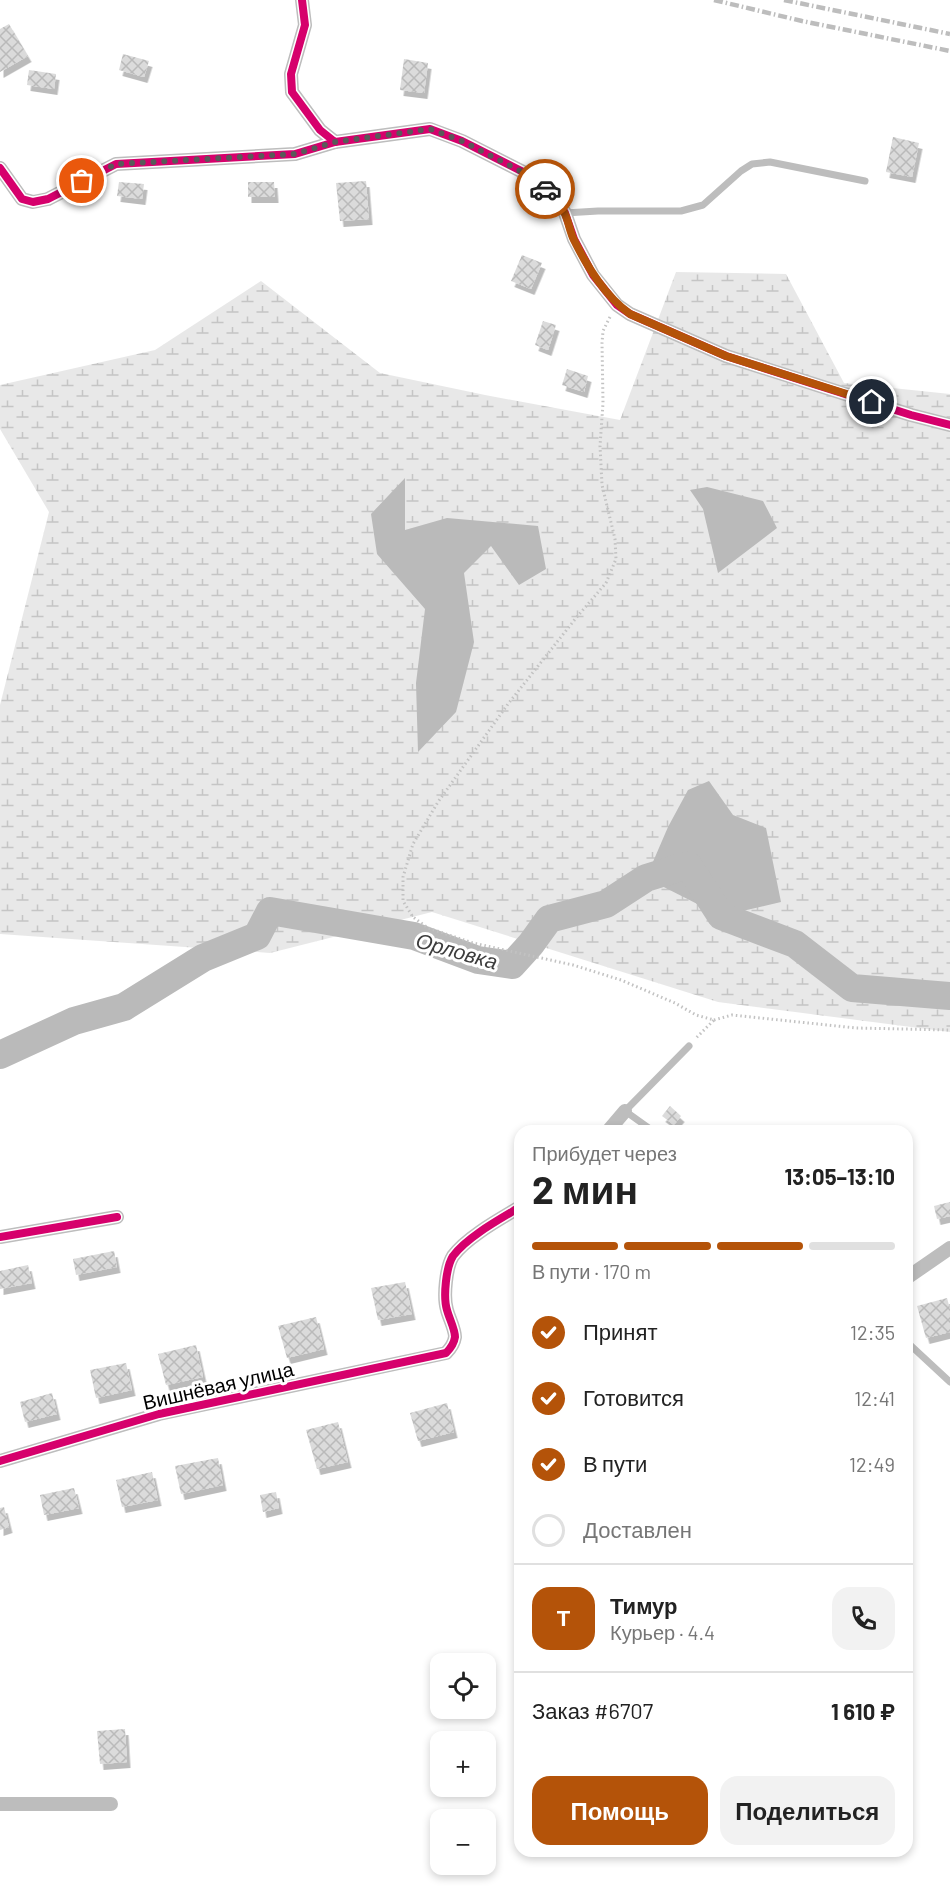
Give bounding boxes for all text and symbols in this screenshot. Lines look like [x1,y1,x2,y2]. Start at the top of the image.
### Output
pin [56,155,107,206]
courier [515,159,575,219]
icon: bag [65,164,98,197]
icon: car [529,173,562,206]
pin [846,376,897,427]
icon: home [855,385,888,418]
water label: Орловка [413,926,501,974]
text: Прибудет через [532,1141,677,1165]
text: 13:05–13:10 [784,1163,895,1189]
text: 2 мин [532,1165,638,1212]
text: В пути · 170 m [532,1259,651,1283]
icon: check [532,1316,565,1349]
text: Принят [583,1318,657,1344]
text: 12:35 [850,1320,895,1344]
street label: Вишнёвая улица [140,1356,297,1414]
icon: check [532,1382,565,1415]
text: Готовится [583,1384,684,1410]
text: 12:41 [854,1386,895,1410]
icon: check [532,1448,565,1481]
text: В пути [583,1450,647,1476]
text: 12:49 [849,1452,895,1476]
text: Доставлен [583,1516,692,1542]
button: phone [832,1587,895,1650]
text: Тимур [610,1592,678,1618]
text: Т [557,1604,570,1630]
text: Курьер · 4.4 [610,1620,715,1644]
map controls [430,1653,496,1875]
button: locate [430,1653,496,1719]
text: Заказ #6707 [532,1697,653,1723]
text: 1 610 ₽ [831,1698,895,1724]
button: + [430,1731,496,1797]
button: Помощь [532,1776,708,1845]
button: Поделиться [720,1776,895,1845]
button: − [430,1809,496,1875]

